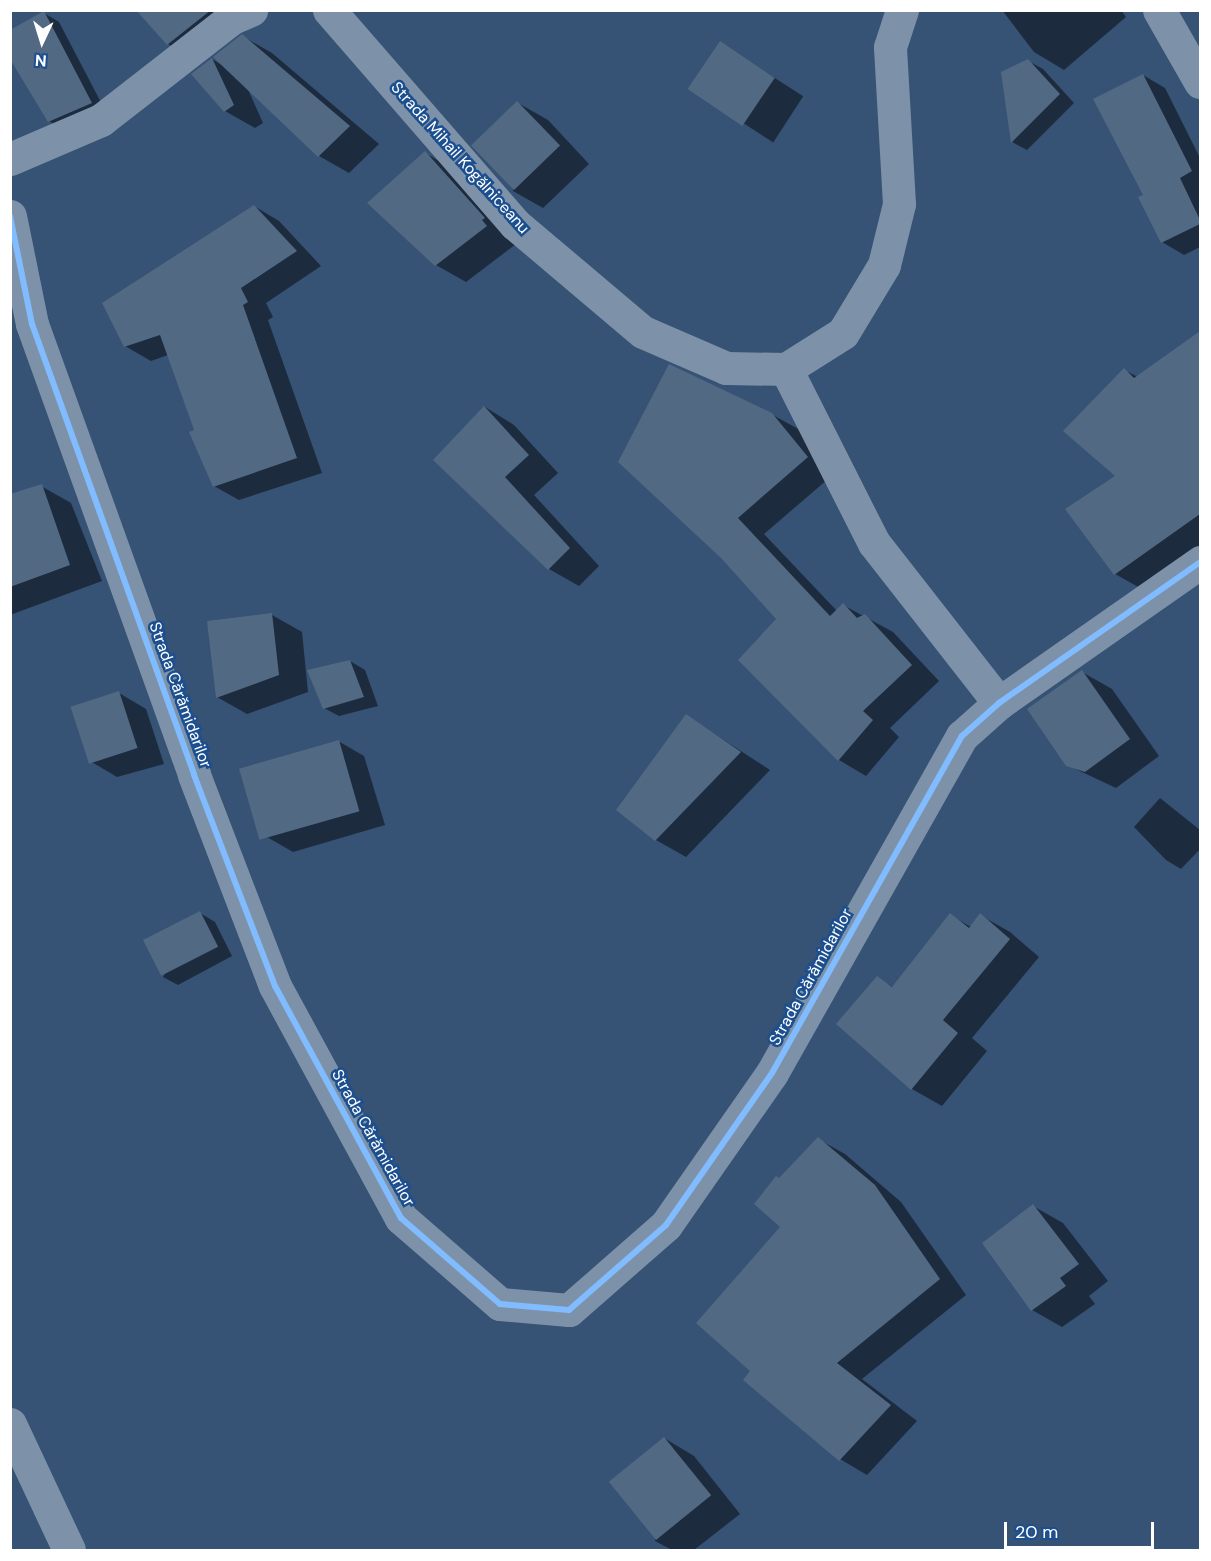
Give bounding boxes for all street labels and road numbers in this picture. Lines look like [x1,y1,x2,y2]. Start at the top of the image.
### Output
street label: Strada Mihail Kogălniceanu [387,78,533,238]
street label: Strada Cărămidarilor [145,620,215,770]
street label: Strada Cărămidarilor [765,905,857,1049]
street label: Strada Cărămidarilor [327,1066,419,1210]

